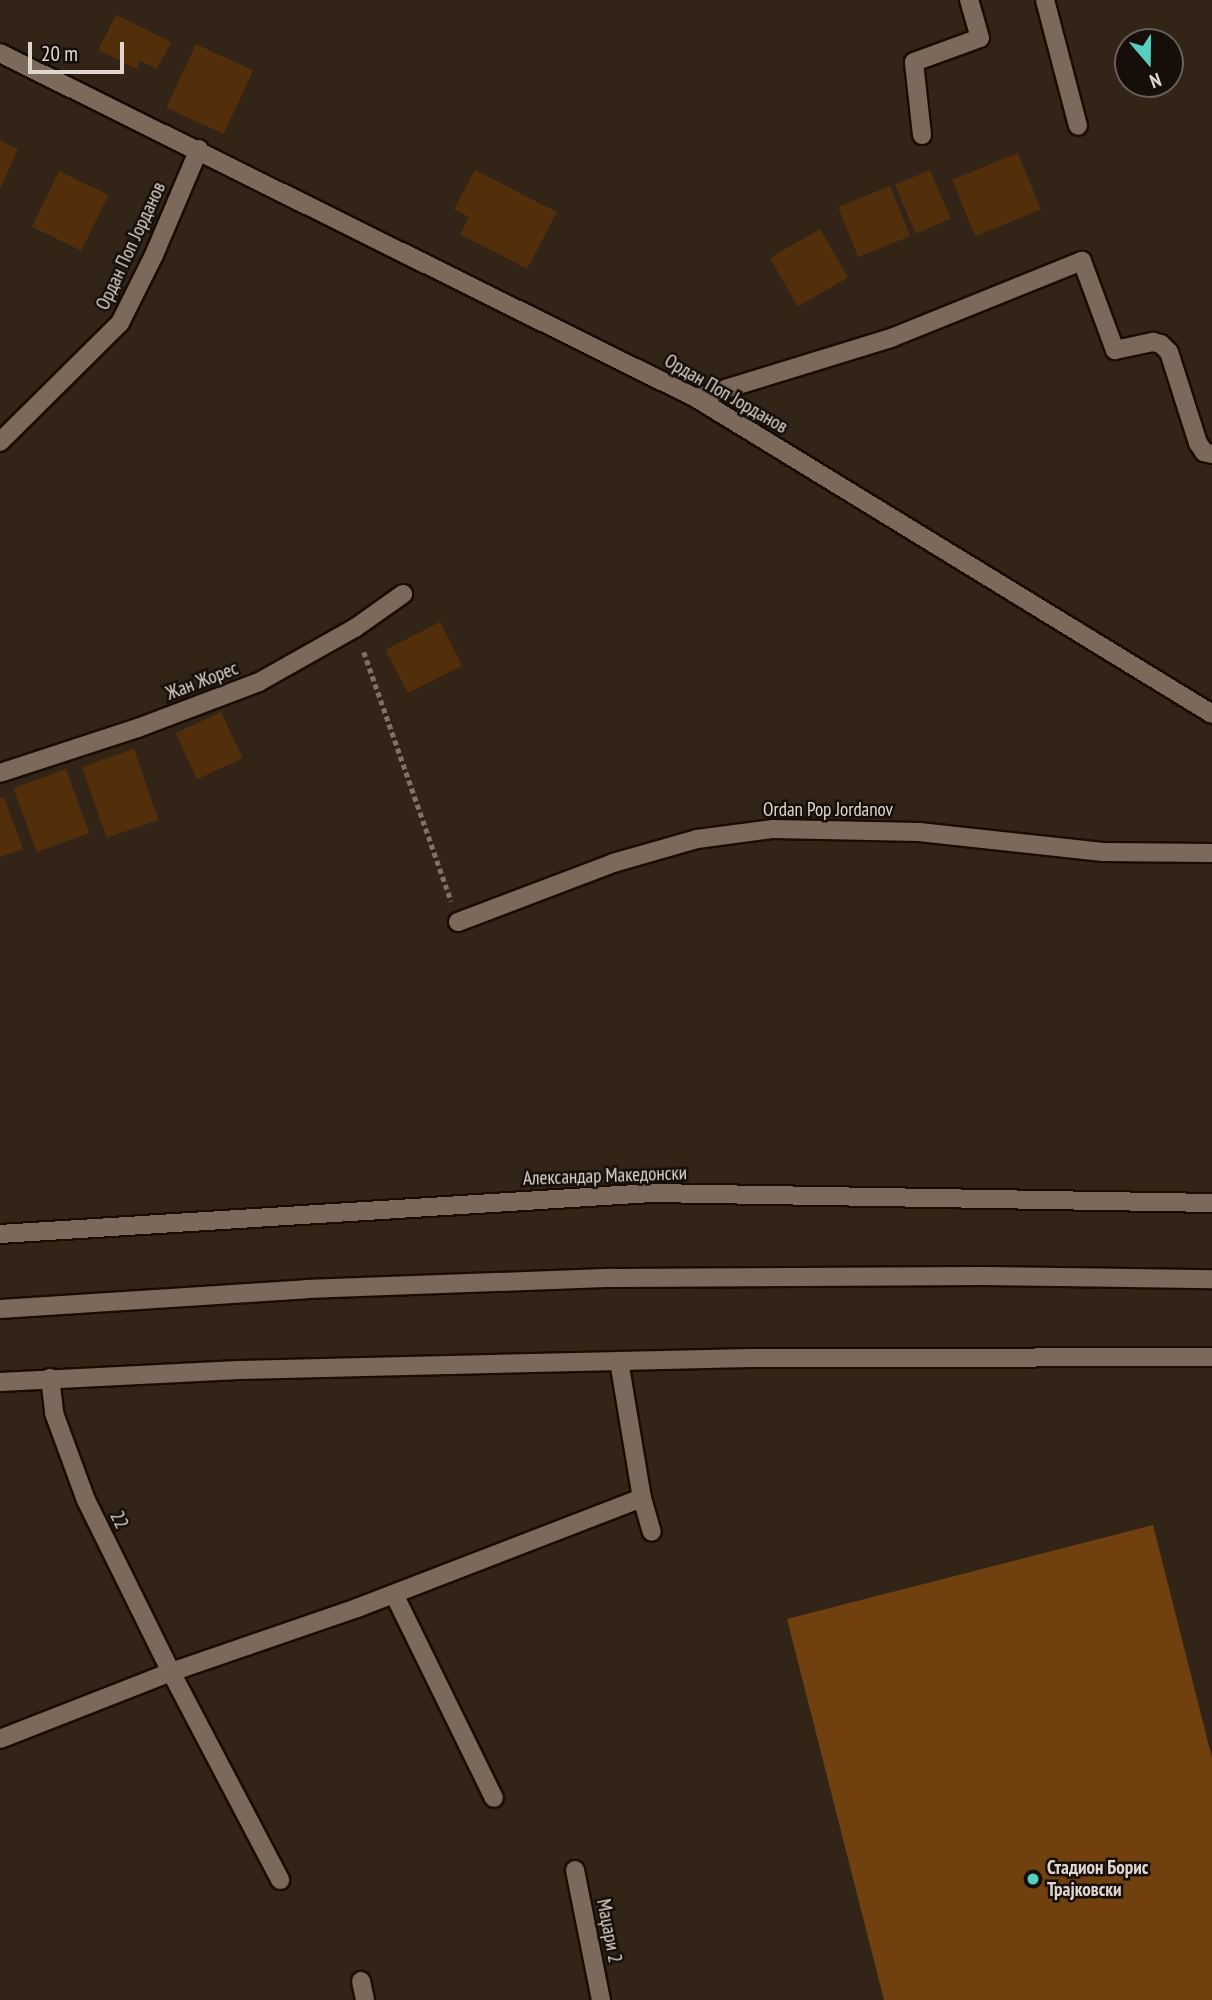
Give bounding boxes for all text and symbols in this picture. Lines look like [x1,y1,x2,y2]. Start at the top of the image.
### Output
scale bar [32,28,128,72]
north arrow [1114,28,1184,98]
text: 20 m [41,40,78,67]
text: N [1147,68,1164,94]
street label: Ордан Поп Јорданов [91,178,171,314]
street label: Ордан Поп Јорданов [660,350,792,438]
street label: Жан Жорес [163,657,241,705]
street label: Ordan Pop Jordanov [763,799,893,821]
street label: Александар Македонски [523,1162,687,1190]
street label: 22 [105,1507,133,1533]
place label: Стадион Борис Трајковски [1047,1857,1149,1901]
marker: Стадион Борис Трајковски [1025,1871,1041,1887]
street label: Маџари 2 [592,1897,626,1965]

